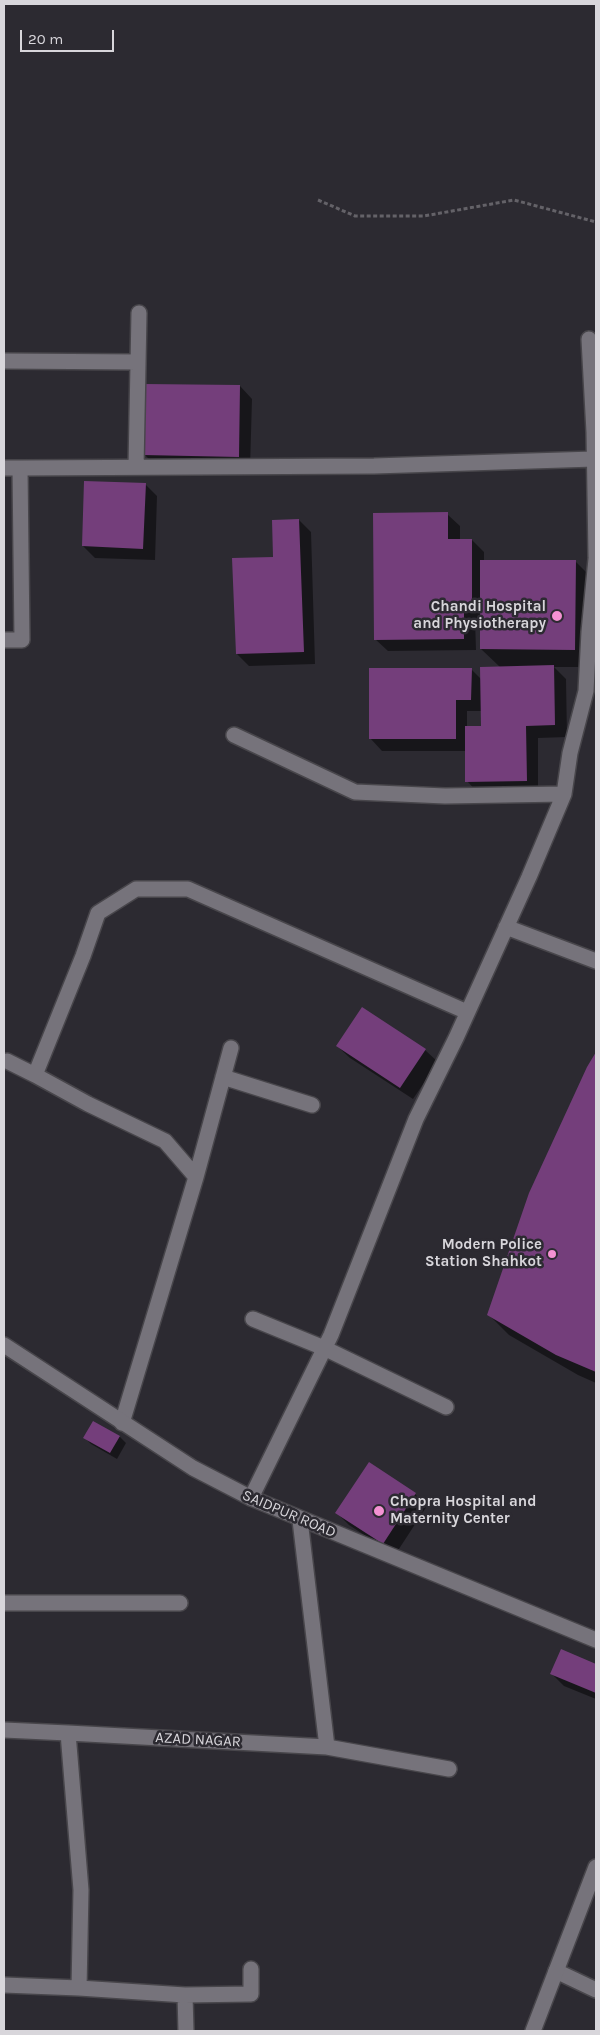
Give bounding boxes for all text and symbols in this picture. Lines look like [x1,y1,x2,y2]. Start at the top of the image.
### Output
scale bar [22,20,116,52]
text: 20 m [28,30,63,48]
place label: Chandi Hospital and Physiotherapy [413,598,546,633]
marker: Chandi Hospital and Physiotherapy [550,609,564,623]
place label: Modern Police Station Shahkot [425,1236,542,1271]
marker: Modern Police Station Shahkot [546,1248,558,1260]
street label: SAIDPUR ROAD [239,1486,339,1542]
place label: Chopra Hospital and Maternity Center [390,1493,536,1528]
marker: Chopra Hospital and Maternity Center [372,1504,386,1518]
street label: AZAD NAGAR [155,1729,241,1751]

